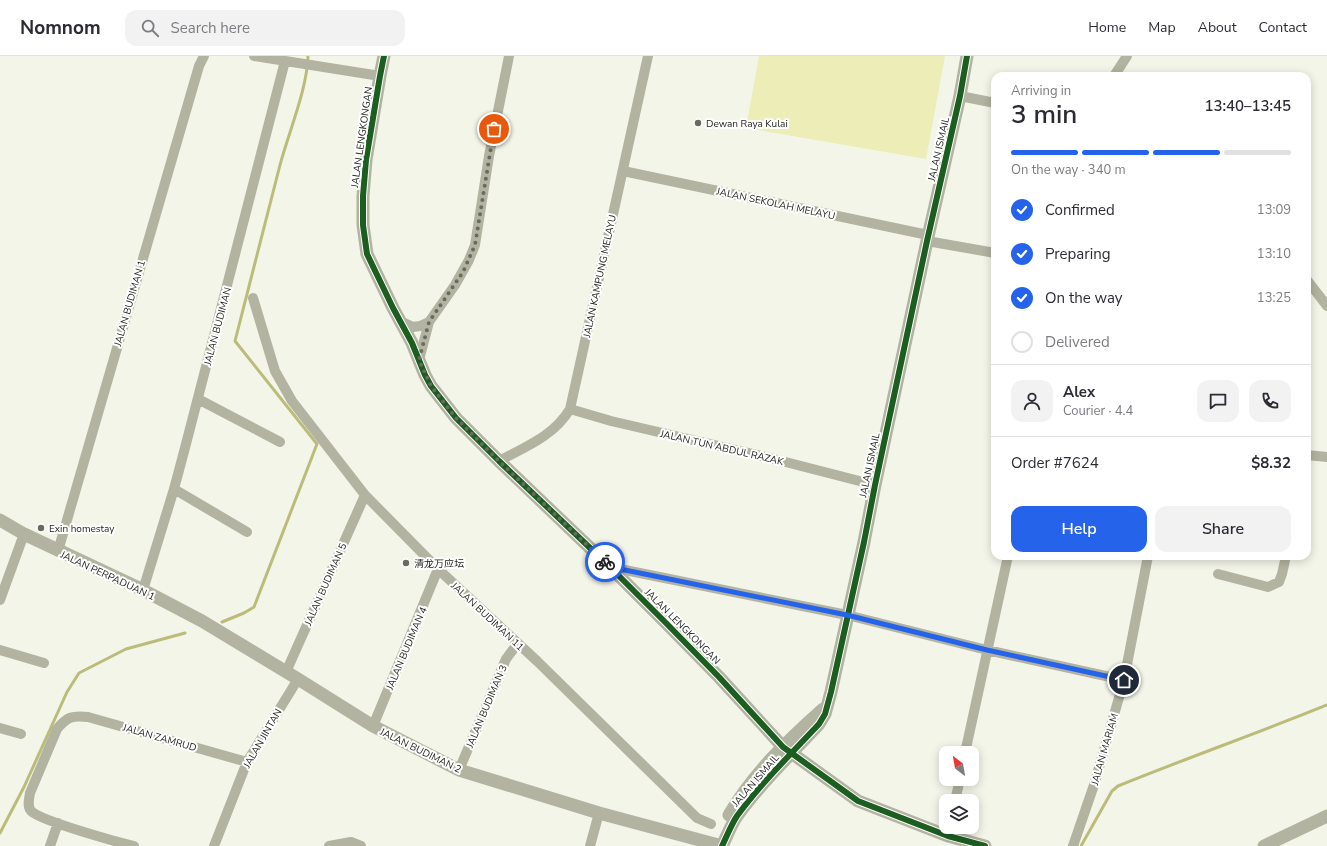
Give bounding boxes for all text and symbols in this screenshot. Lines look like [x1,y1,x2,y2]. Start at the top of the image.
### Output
search box [125,10,405,46]
text: Nomnom [20,15,101,41]
icon: search [139,17,161,39]
text: Search here [171,18,250,38]
text: Home [1088,18,1126,37]
text: Map [1148,18,1176,37]
text: About [1198,18,1237,37]
text: Contact [1259,18,1307,37]
text: Arriving in [1011,82,1071,100]
street label: JALAN LENGKONGAN [348,86,376,190]
text: 13:40–13:45 [1204,96,1291,116]
text: 3 min [1011,97,1077,132]
pin [477,112,511,146]
street label: JALAN ISMAIL [925,115,953,184]
place label: Dewan Raya Kulai [706,117,788,131]
icon: bag [483,118,505,140]
marker: Dewan Raya Kulai [693,118,703,128]
text: On the way · 340 m [1011,161,1126,179]
street label: JALAN SEKOLAH MELAYU [714,184,836,223]
icon: check [1011,199,1033,221]
text: Confirmed [1045,200,1115,220]
text: 13:09 [1257,201,1291,219]
street label: JALAN KAMPUNG MELAYU [580,214,620,340]
icon: check [1011,243,1033,265]
text: Preparing [1045,244,1110,264]
text: 13:10 [1257,245,1291,263]
street label: JALAN BUDIMAN 1 [111,259,149,349]
street label: JALAN BUDIMAN [201,286,235,368]
icon: check [1011,287,1033,309]
text: On the way [1045,288,1123,308]
text: 13:25 [1257,289,1291,307]
text: Delivered [1045,332,1110,352]
button: person [1011,380,1053,422]
button: chat [1197,380,1239,422]
button: phone [1249,380,1291,422]
text: Alex [1063,382,1095,402]
text: Courier · 4.4 [1063,402,1133,420]
street label: JALAN TUN ABDUL RAZAK [658,427,786,469]
street label: JALAN ISMAIL [856,431,884,500]
text: Order #7624 [1011,453,1099,473]
text: $8.32 [1251,453,1291,473]
button: Help [1011,506,1147,552]
button: Share [1155,506,1291,552]
place label: Exin homestay [49,522,115,536]
marker: Exin homestay [36,523,46,533]
street label: JALAN BUDIMAN 5 [301,541,350,629]
courier [585,542,625,582]
street label: JALAN PERPADUAN 1 [57,547,157,604]
icon: bike [594,551,616,573]
place label: 清龙万应坛 [414,557,464,571]
marker: 清龙万应坛 [401,558,411,568]
street label: JALAN BUDIMAN 11 [447,579,527,654]
street label: JALAN LENGKONGAN [641,585,723,668]
street label: JALAN BUDIMAN 4 [383,605,431,693]
street label: JALAN BUDIMAN 3 [463,663,511,751]
pin [1107,663,1141,697]
icon: home [1113,669,1135,691]
street label: JALAN JINTAN [240,706,285,772]
street label: JALAN MARIAM [1088,712,1122,788]
street label: JALAN ZAMRUD [120,720,198,755]
street label: JALAN BUDIMAN 2 [377,725,464,777]
north arrow [939,746,979,786]
map controls [939,746,979,834]
street label: JALAN ISMAIL [728,751,783,811]
button: layers [939,794,979,834]

